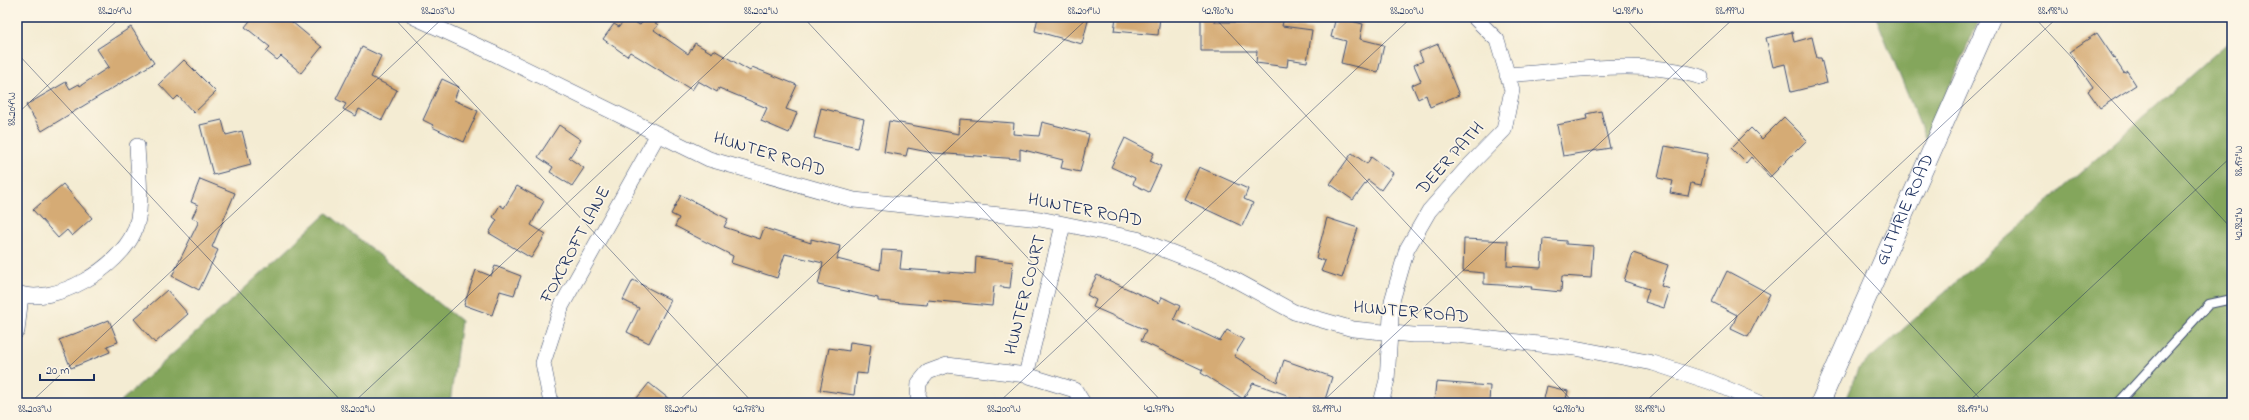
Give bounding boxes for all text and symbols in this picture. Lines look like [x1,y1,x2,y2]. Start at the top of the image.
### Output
text: 88.204°W [98,4,132,19]
text: 88.203°W [421,4,455,19]
text: 88.202°W [744,4,778,19]
text: 88.201°W [1068,4,1100,19]
text: 42.980°N [1202,4,1234,19]
text: 88.200°W [1390,4,1424,19]
text: 42.981°N [1613,4,1644,19]
text: 88.199°W [1715,4,1745,19]
text: 88.198°W [2038,4,2068,19]
text: 88.204°W [5,92,20,126]
street label: DEER PATH [1410,117,1491,202]
street label: HUNTER ROAD [710,126,828,184]
text: 88.197°W [2232,146,2247,176]
street label: GUTHRIE ROAD [1869,150,1942,270]
street label: FOXCROFT LANE [534,182,618,309]
street label: HUNTER ROAD [1026,187,1144,235]
text: 42.982°N [2232,208,2247,240]
street label: HUNTER COURT [999,232,1053,358]
street label: HUNTER ROAD [1352,295,1470,331]
scale bar [40,356,94,382]
text: 20 m [46,362,69,380]
text: 88.203°W [18,402,52,417]
text: 88.202°W [341,402,375,417]
text: 88.201°W [665,402,697,417]
text: 42.978°N [733,402,765,417]
text: 88.200°W [987,402,1021,417]
text: 42.979°N [1144,402,1175,417]
text: 88.199°W [1312,402,1342,417]
text: 42.980°N [1553,402,1585,417]
text: 88.198°W [1635,402,1665,417]
text: 88.197°W [1958,402,1988,417]

